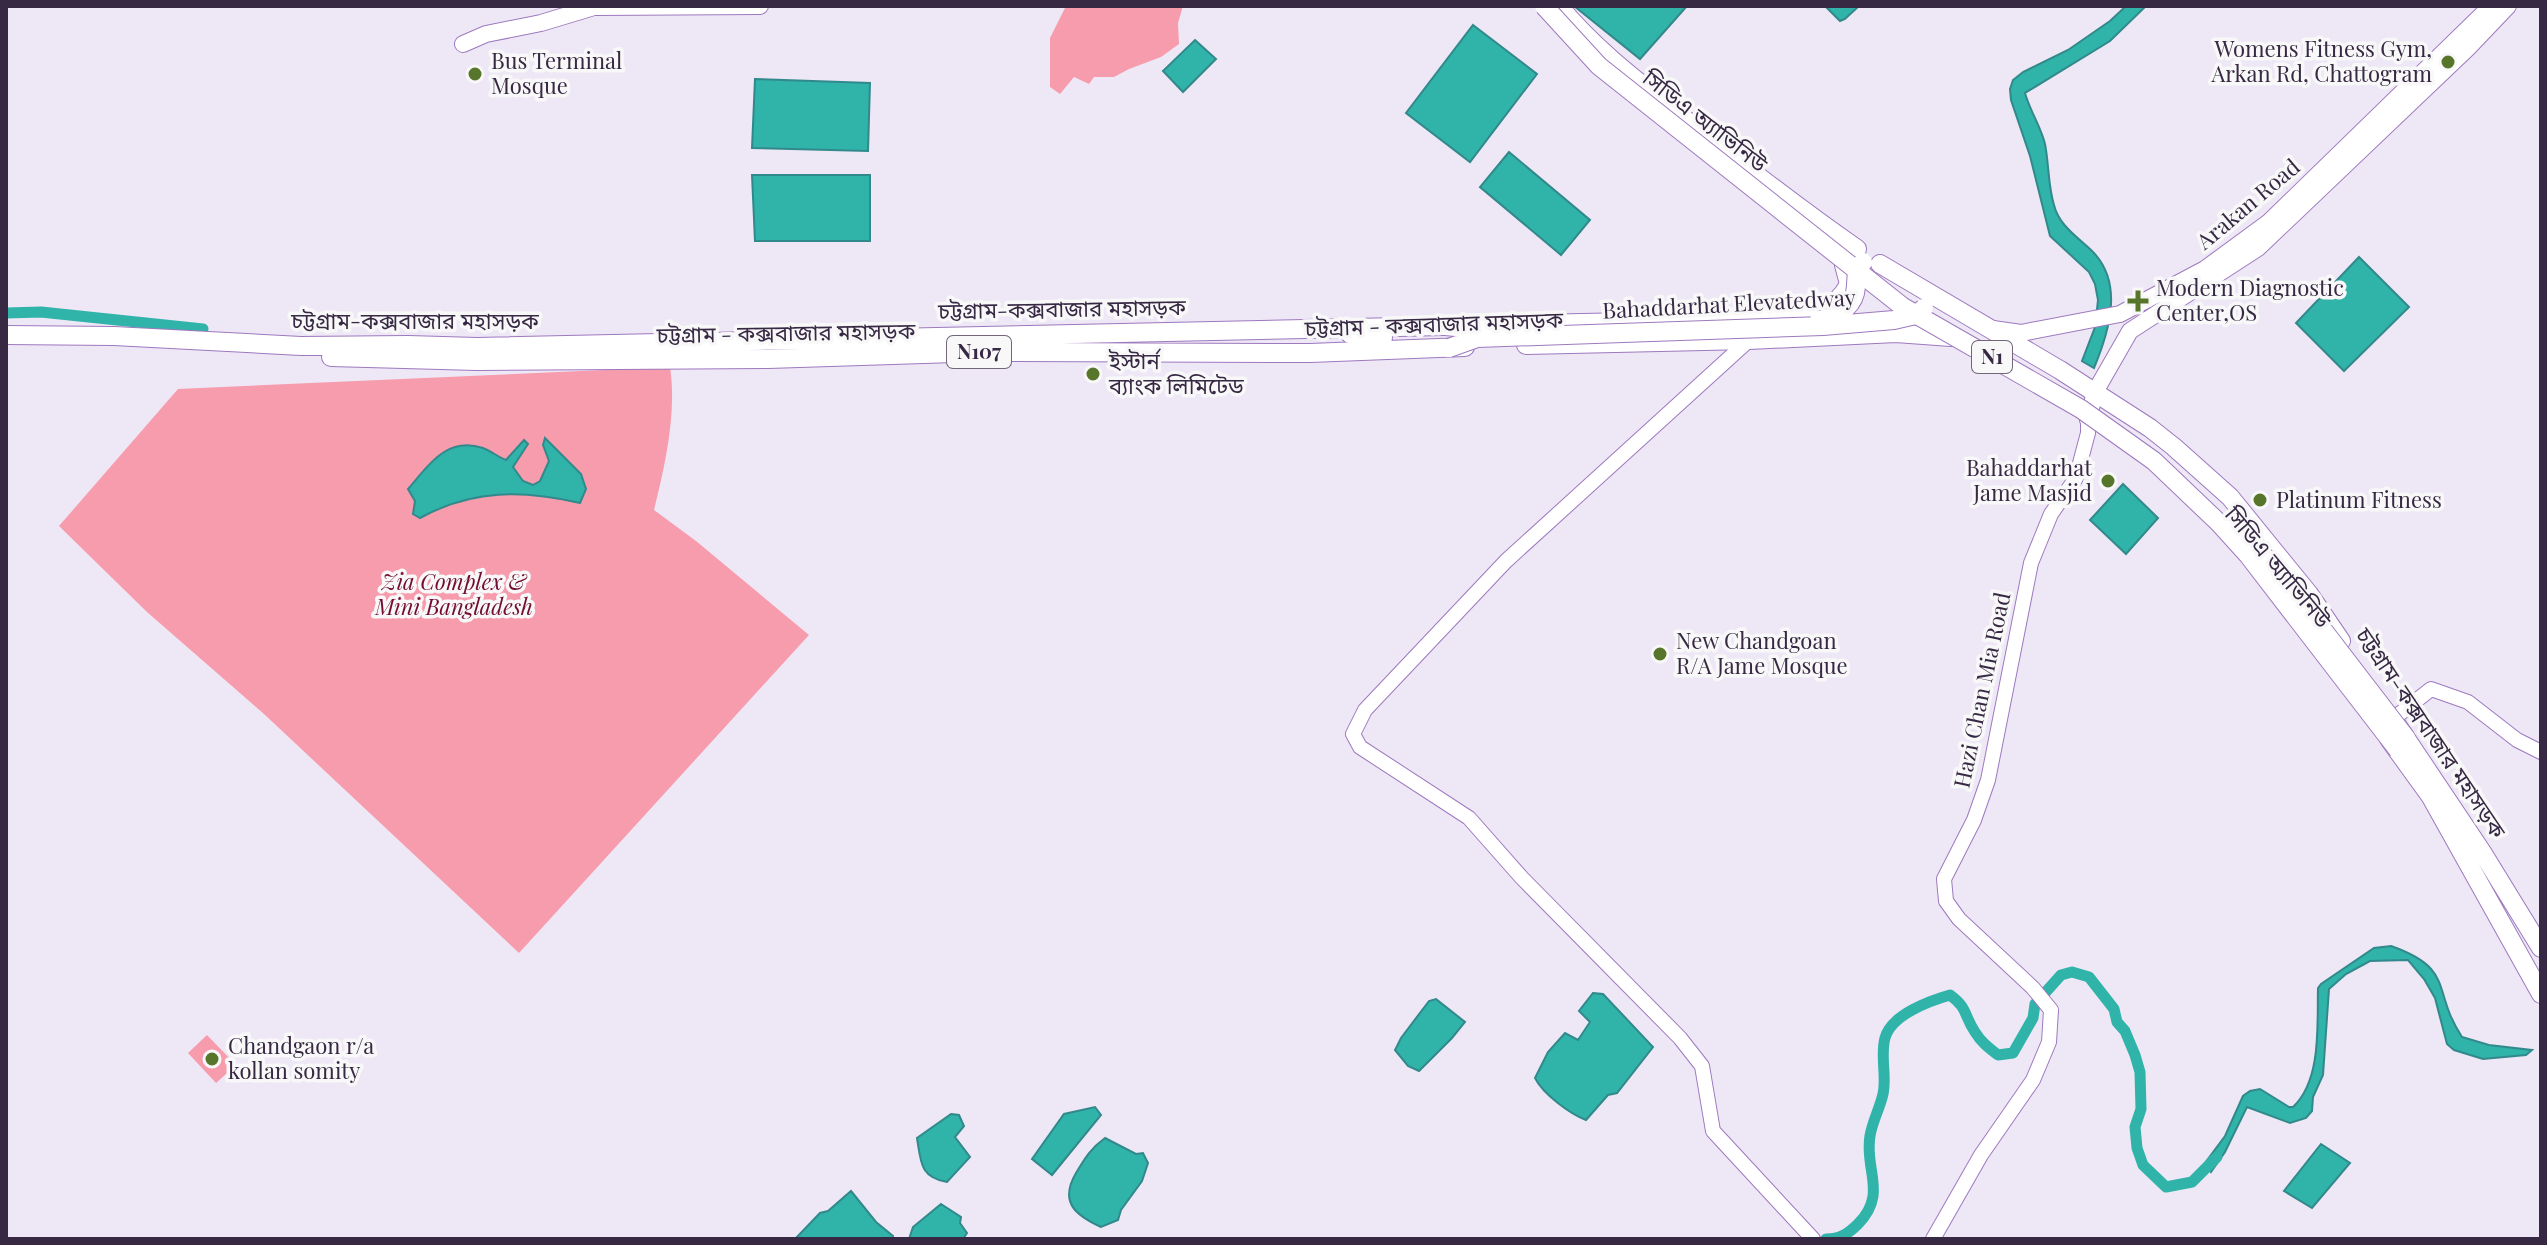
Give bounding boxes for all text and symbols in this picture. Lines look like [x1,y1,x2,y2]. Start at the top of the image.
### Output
place label: Womens Fitness Gym, Arkan Rd, Chattogram [2210,33,2432,88]
place label: Bus Terminal Mosque [491,45,622,100]
marker: Womens Fitness Gym, Arkan Rd, Chattogram [2439,53,2457,71]
street label: সিডিএ অ্যাভিনিউ [1636,62,1774,178]
marker: Bus Terminal Mosque [466,65,484,83]
street label: Arakan Road [2189,151,2305,256]
place label: Modern Diagnostic Center,OS [2156,272,2344,327]
street label: Bahaddarhat Elevatedway [1601,281,1856,325]
marker: Modern Diagnostic Center,OS [2127,290,2149,312]
street label: চট্টগ্রাম-কক্সবাজার মহাসড়ক [937,291,1186,325]
street label: চট্টগ্রাম - কক্সবাজার মহাসড়ক [1303,303,1564,343]
street label: চট্টগ্রাম-কক্সবাজার মহাসড়ক [290,305,539,335]
street label: চট্টগ্রাম - কক্সবাজার মহাসড়ক [655,315,916,349]
road number: N107 [947,336,1011,368]
road number: N1 [1972,341,2012,373]
place label: ইস্টার্ন ব্যাংক লিমিটেড [1108,345,1244,400]
marker: ইস্টার্ন ব্যাংক লিমিটেড [1084,365,1102,383]
place label: Bahaddarhat Jame Masjid [1966,452,2093,507]
marker: Bahaddarhat Jame Masjid [2099,472,2117,490]
place label: Platinum Fitness [2276,484,2442,514]
marker: Platinum Fitness [2251,491,2269,509]
street label: সিডিএ অ্যাভিনিউ [2218,498,2339,634]
park label: Zia Complex & Mini Bangladesh [374,566,533,621]
street label: Hazi Chan Mia Road [1946,589,2016,790]
street label: চট্টগ্রাম-কক্সবাজার মহাসড়ক [2350,621,2514,844]
place label: New Chandgoan R/A Jame Mosque [1676,625,1848,680]
marker: New Chandgoan R/A Jame Mosque [1651,645,1669,663]
place label: Chandgaon r/a kollan somity [228,1030,374,1085]
marker: Chandgaon r/a kollan somity [203,1050,221,1068]

